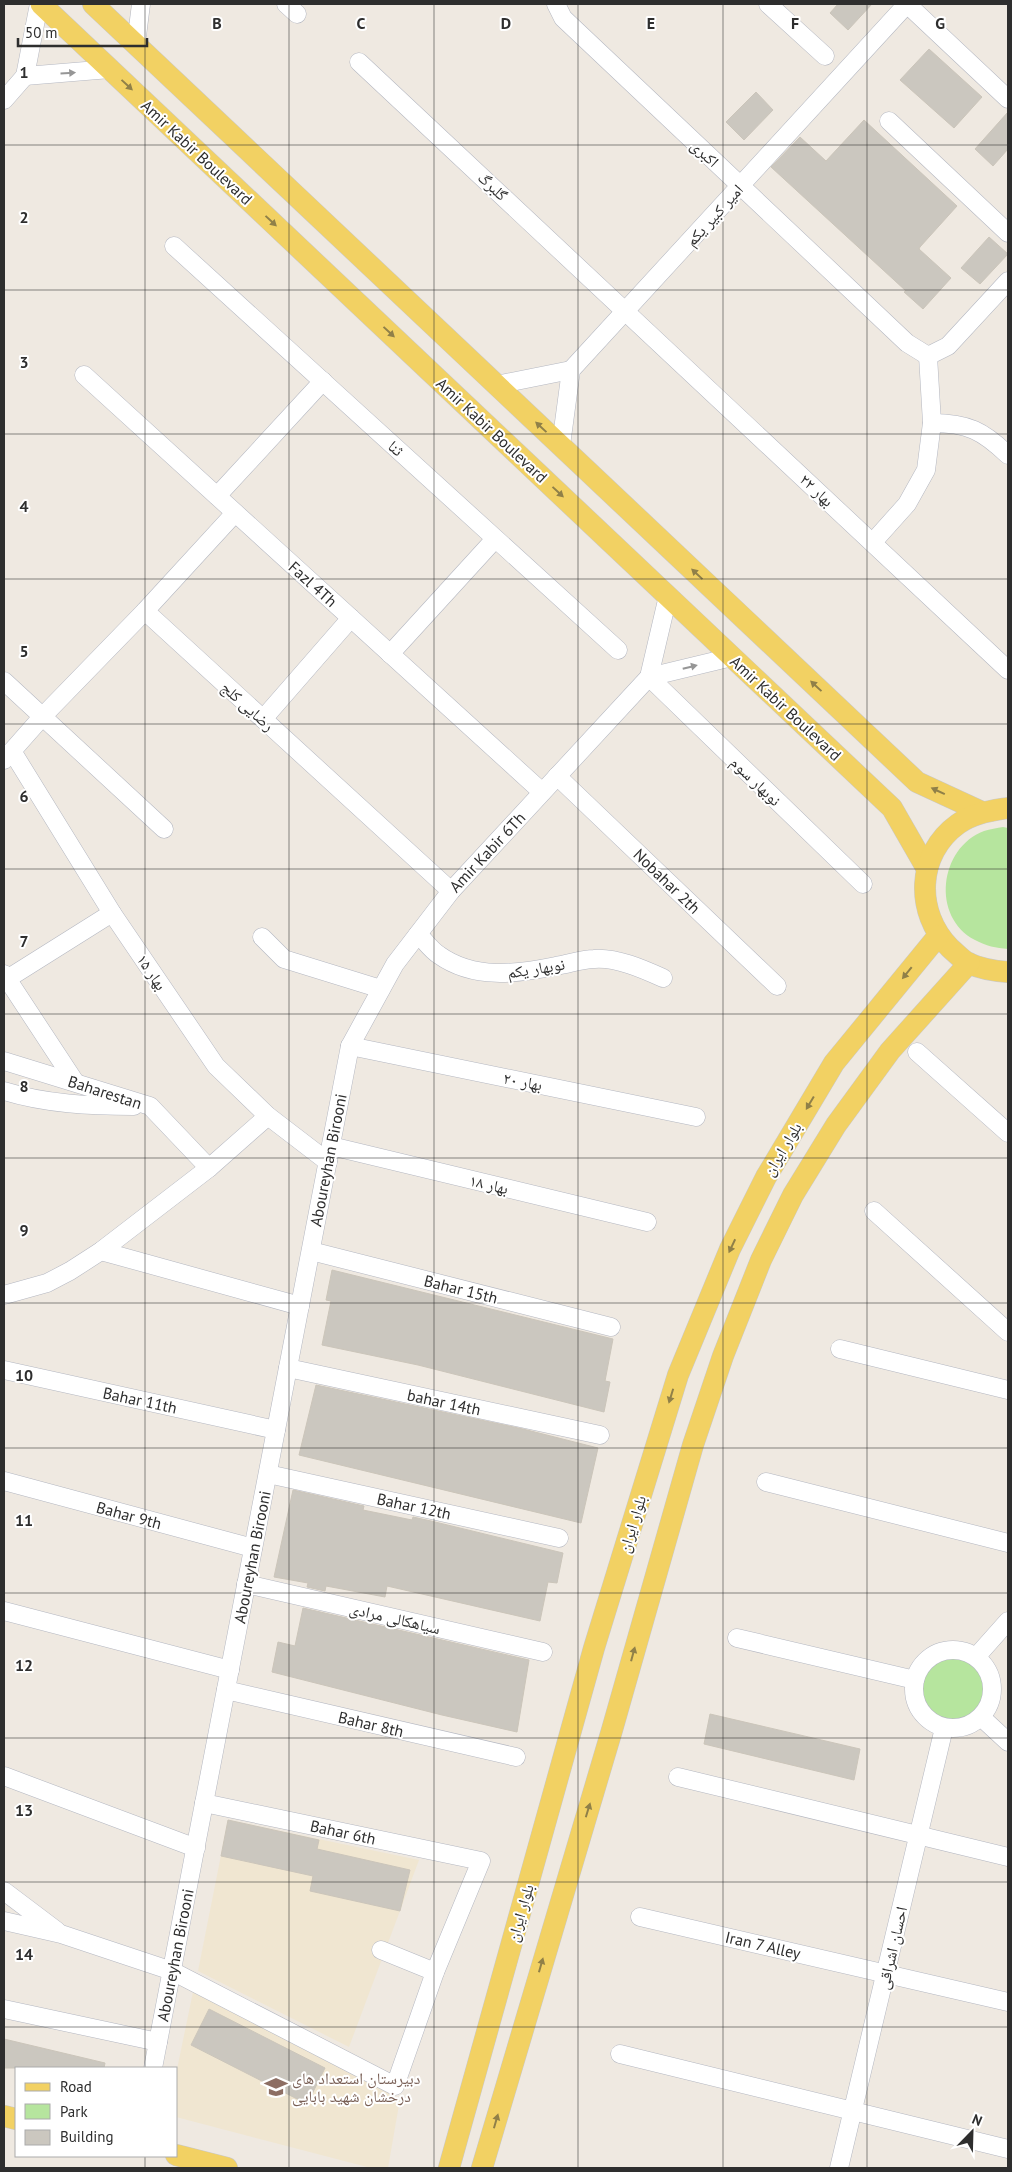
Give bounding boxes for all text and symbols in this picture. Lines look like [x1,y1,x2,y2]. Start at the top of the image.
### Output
text: B [212,13,222,33]
text: C [357,13,366,33]
text: D [501,13,511,33]
text: E [647,13,655,33]
text: F [791,13,799,33]
text: G [935,13,945,33]
scale bar [18,15,146,47]
text: 50 m [25,23,58,42]
text: 1 [19,62,29,82]
one-way arrow [60,68,76,76]
one-way arrow [121,79,133,91]
street label: Amir Kabir Boulevard [137,95,257,209]
street label: اکبری [686,135,723,172]
street label: گلبرگ [474,167,512,205]
street label: امیر کبیر یکم [681,180,748,251]
text: 2 [19,207,29,227]
one-way arrow [264,215,276,227]
one-way arrow [382,326,394,338]
text: 3 [19,352,29,372]
street label: Amir Kabir Boulevard [432,373,552,487]
one-way arrow [535,421,547,433]
street label: ثنا [384,436,408,461]
street label: بهار ۲۲ [796,469,838,511]
one-way arrow [551,486,563,498]
text: 4 [19,496,29,516]
street label: Fazl 4Th [285,557,341,611]
one-way arrow [692,568,704,580]
text: 5 [19,641,29,661]
street label: Amir Kabir Boulevard [726,651,846,765]
one-way arrow [683,663,698,671]
street label: رضایی کلج [217,677,279,736]
one-way arrow [810,680,822,692]
street label: نوبهار سوم [726,752,786,811]
text: 6 [19,786,29,806]
one-way arrow [931,787,945,795]
street label: Amir Kabir 6Th [445,808,529,896]
street label: Nobahar 2th [629,844,705,918]
text: 7 [19,931,29,951]
street label: بهار ۱۵ [133,950,171,994]
street label: نوبهار یکم [506,954,566,983]
one-way arrow [901,967,913,979]
street label: بهار ۲۰ [502,1067,544,1095]
street label: Baharestan [66,1071,144,1113]
text: 8 [19,1076,29,1096]
street label: Aboureyhan Birooni [305,1092,351,1228]
one-way arrow [805,1097,814,1110]
street label: بلوار ایران [758,1119,807,1180]
street label: بهار ۱۸ [468,1170,510,1198]
text: 9 [19,1220,29,1240]
one-way arrow [727,1239,735,1253]
street label: Bahar 15th [422,1270,500,1308]
text: 10 [15,1365,33,1385]
street label: Bahar 11th [101,1382,179,1418]
street label: bahar 14th [405,1384,483,1420]
one-way arrow [667,1389,675,1404]
street label: Bahar 12th [375,1488,453,1524]
street label: Aboureyhan Birooni [229,1489,275,1625]
street label: بلوار ایران [614,1493,651,1555]
street label: Bahar 9th [94,1497,164,1533]
text: 11 [15,1510,33,1530]
street label: سیاهکالی مرادی [347,1598,442,1639]
one-way arrow [629,1646,637,1661]
text: 12 [15,1655,33,1675]
street label: Bahar 8th [336,1707,406,1741]
text: 13 [15,1800,33,1820]
one-way arrow [584,1802,592,1817]
street label: Bahar 6th [308,1815,378,1849]
street label: بلوار ایران [502,1882,539,1944]
street label: Aboureyhan Birooni [152,1887,198,2023]
street label: احسان اشراقی [873,1905,912,1992]
street label: Iran 7 Alley [723,1927,803,1963]
text: 14 [15,1944,33,1964]
one-way arrow [537,1958,545,1973]
legend [15,2067,178,2157]
place label: دبیرستان استعداد های درخشان شهید بابایی [292,2068,420,2107]
school or university icon: دبیرستان استعداد های درخشان شهید بابایی [263,2074,289,2100]
text: Road [60,2077,92,2096]
text: Park [60,2102,88,2121]
north arrow [947,2107,997,2157]
text: N [969,2110,985,2130]
one-way arrow [492,2114,500,2129]
text: Building [60,2127,114,2146]

